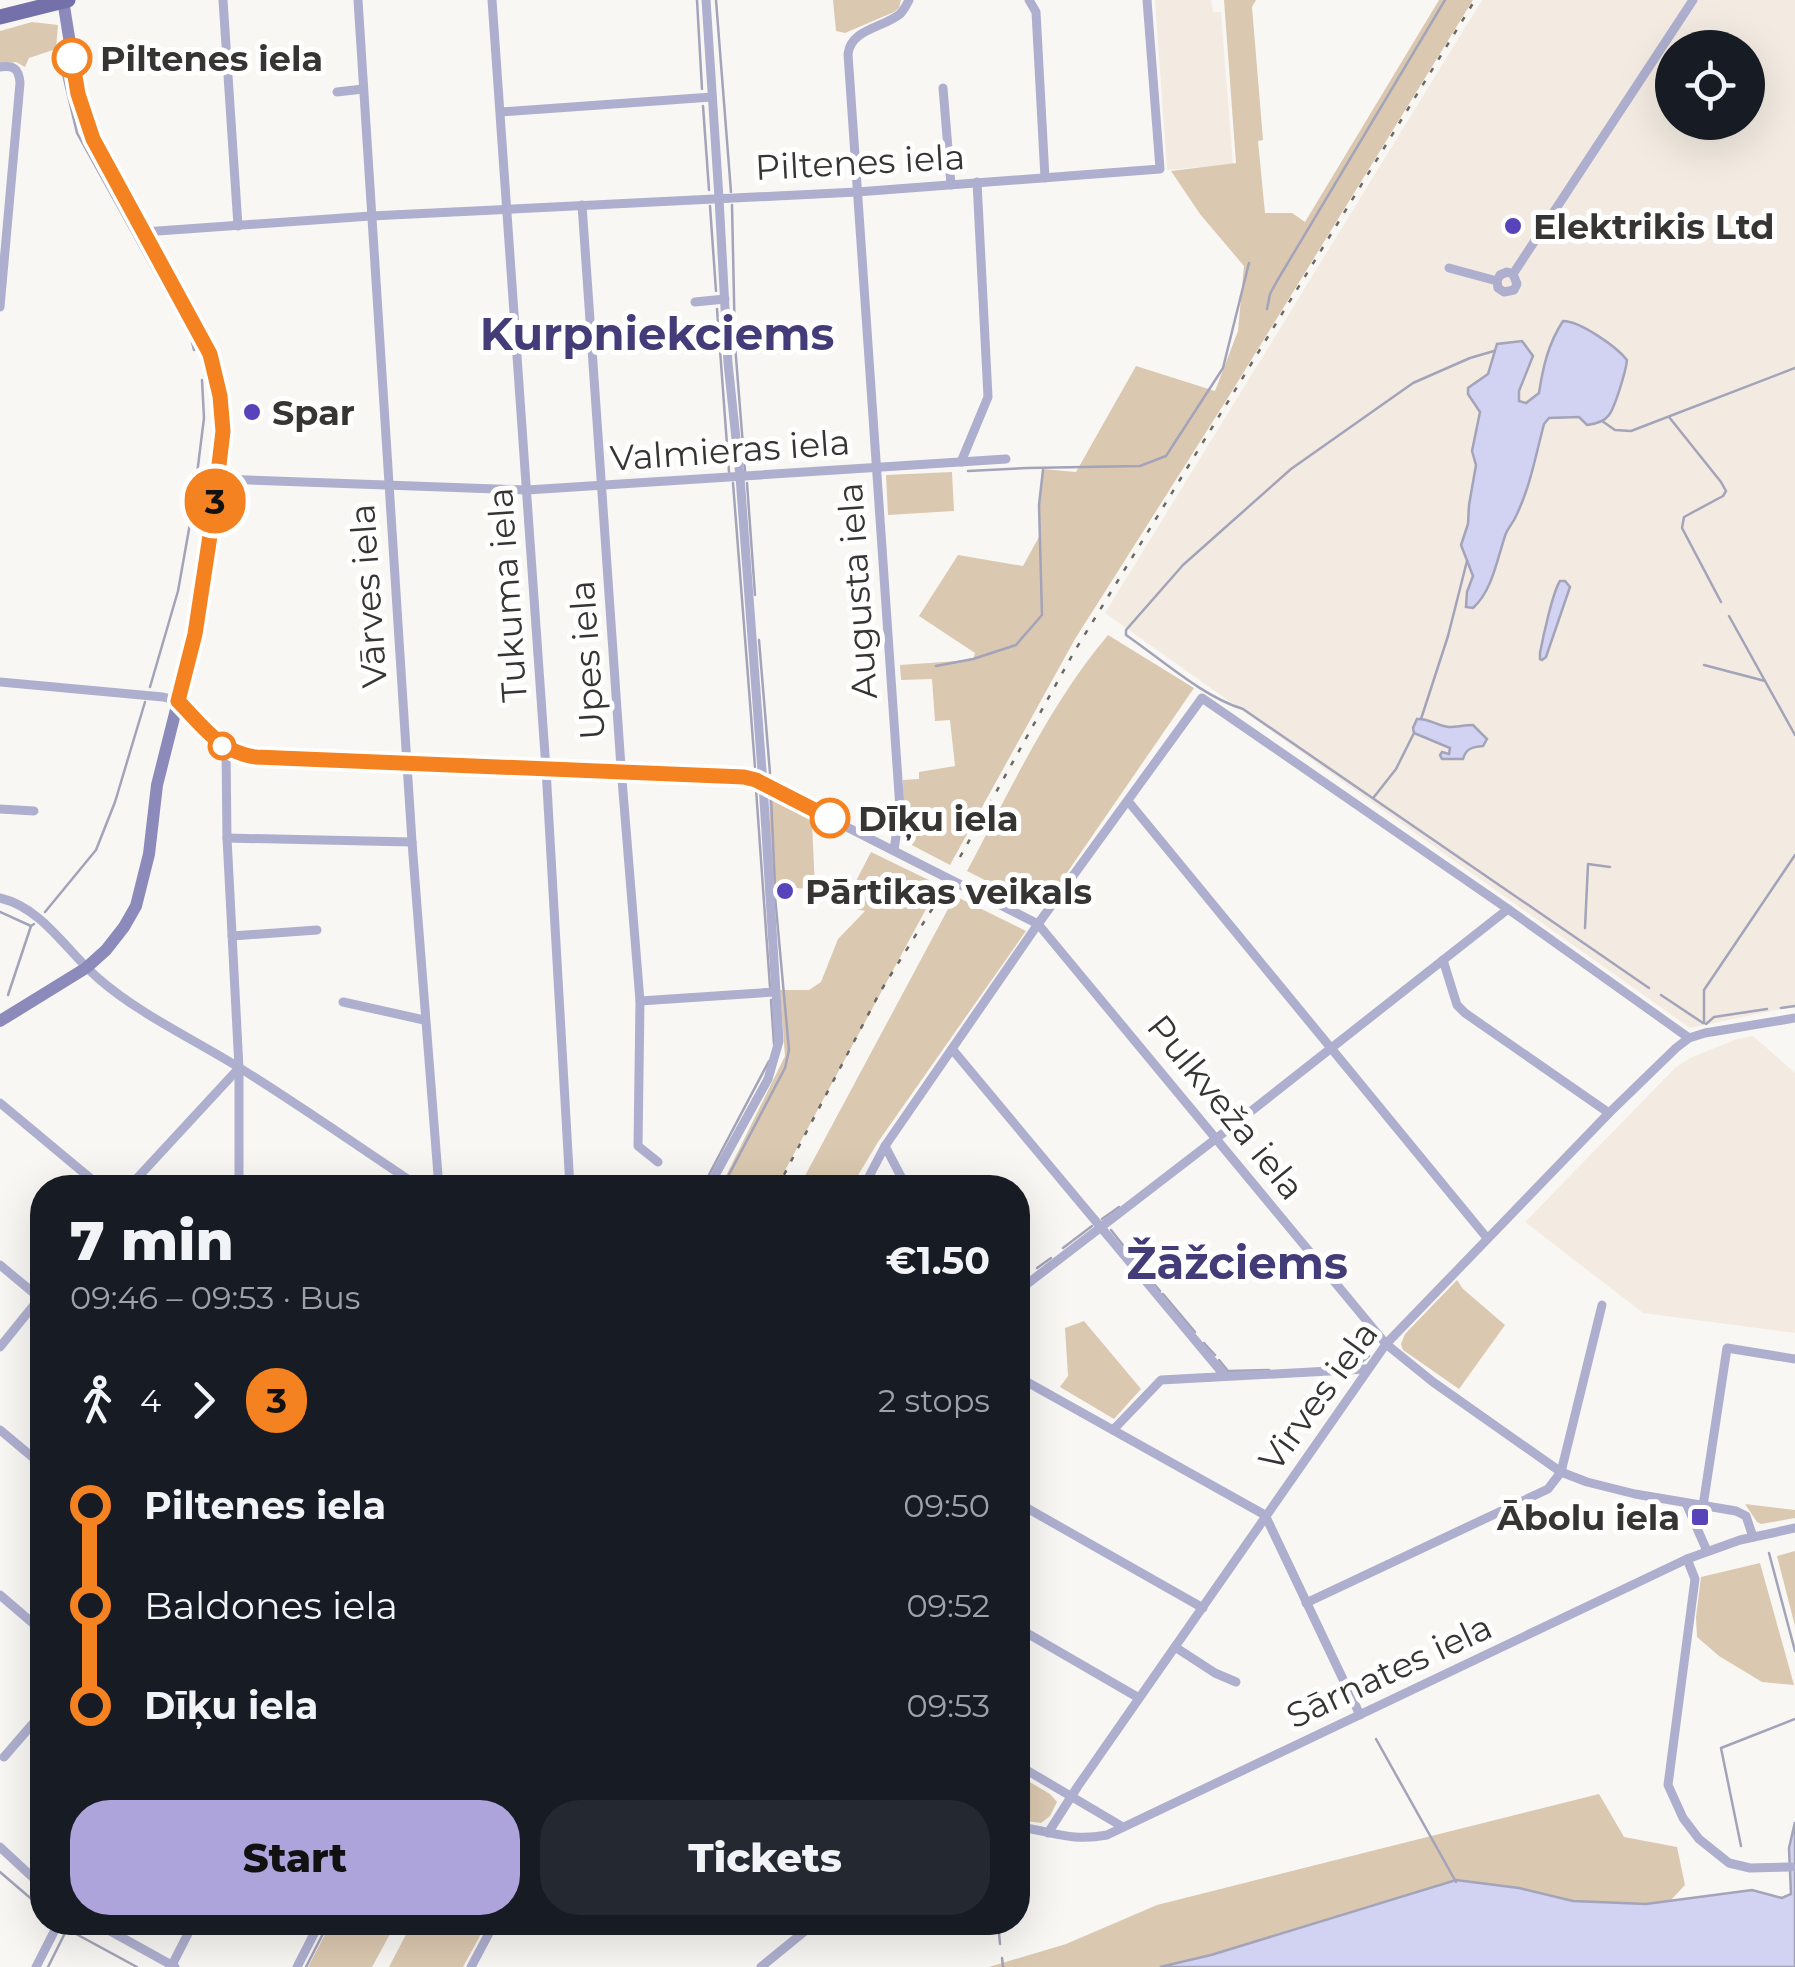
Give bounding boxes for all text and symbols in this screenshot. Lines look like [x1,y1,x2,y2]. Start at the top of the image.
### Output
map controls [1655,30,1765,140]
button: locate [1655,30,1765,140]
place label: Piltenes iela [100,37,323,80]
marker: Piltenes iela [53,39,91,77]
street label: Piltenes iela [754,135,966,189]
place label: Elektrikis Ltd [1533,205,1775,248]
marker: Elektrikis Ltd [1502,215,1524,237]
district label: Kurpniekciems [480,306,834,361]
place label: Spar [272,391,355,434]
marker: Spar [241,401,263,423]
street label: Valmieras iela [609,420,851,480]
line badge: 3 [182,468,248,534]
text: 3 [205,480,225,523]
street label: Augusta iela [828,481,886,701]
street label: Tukuma iela [478,486,536,704]
street label: Vārves iela [340,503,396,689]
street label: Upes iela [560,579,614,741]
unlabelled marker [209,733,235,759]
place label: Dīķu iela [858,797,1019,841]
marker: Dīķu iela [811,799,849,837]
place label: Pārtikas veikals [805,870,1092,913]
marker: Pārtikas veikals [774,880,796,902]
street label: Pulkveža iela [1138,1006,1314,1208]
text: 7 min [70,1207,234,1274]
district label: Žāžciems [1126,1235,1348,1290]
text: €1.50 [886,1237,990,1284]
text: 09:46 – 09:53 · Bus [70,1278,360,1317]
street label: Virves iela [1249,1313,1387,1479]
icon: walk [70,1373,125,1428]
icon: forward [176,1373,231,1428]
text: 3 [266,1379,287,1422]
text: 4 [140,1381,161,1420]
text: 2 stops [878,1381,990,1420]
text: Piltenes iela [144,1482,386,1529]
text: 09:50 [903,1486,990,1525]
place label: Ābolu iela [1496,1496,1680,1539]
marker: Ābolu iela [1689,1506,1711,1528]
text: Baldones iela [144,1582,398,1629]
text: 09:52 [906,1586,990,1625]
street label: Sārnates iela [1279,1605,1499,1737]
text: Dīķu iela [144,1682,318,1729]
text: 09:53 [907,1686,990,1725]
button: Start [70,1800,520,1915]
button: Tickets [540,1800,990,1915]

